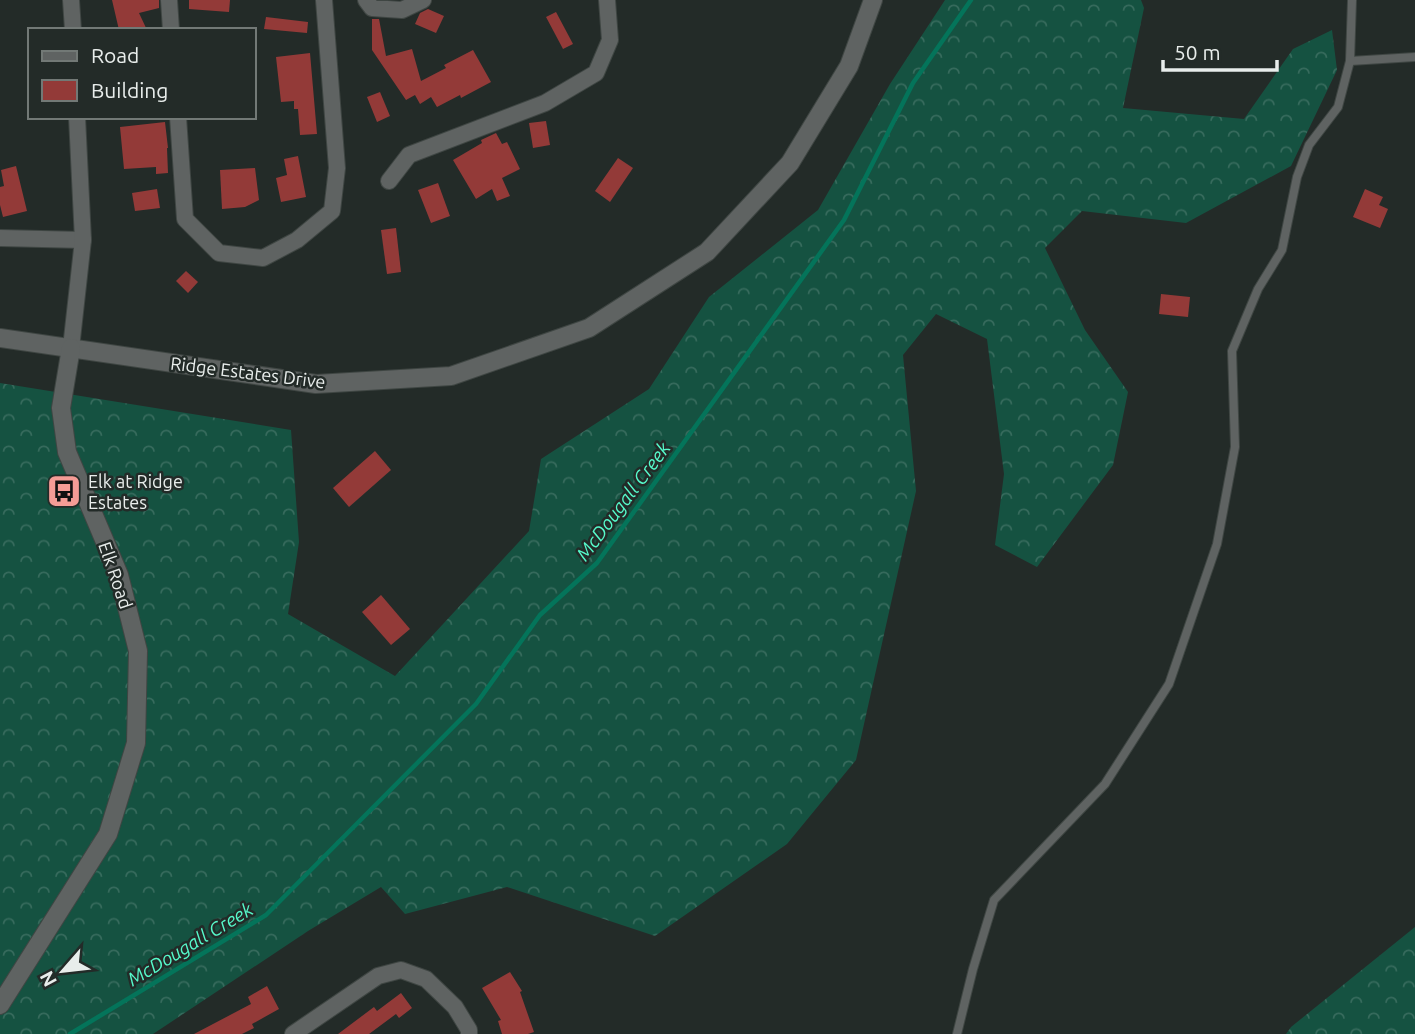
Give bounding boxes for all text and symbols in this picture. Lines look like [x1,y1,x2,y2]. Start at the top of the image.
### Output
legend [28,28,256,119]
scale bar [1163,28,1277,72]
text: 50 m [1174,40,1221,64]
text: Road [91,43,139,67]
text: Building [91,78,168,102]
street label: Ridge Estates Drive [169,353,327,391]
water label: McDougall Creek [571,437,675,565]
place label: Elk at Ridge Estates [88,471,183,512]
bus stop icon: Elk at Ridge Estates [45,472,83,510]
street label: Elk Road [95,539,137,611]
water label: McDougall Creek [123,898,257,990]
north arrow [28,936,98,1006]
text: N [35,968,61,990]

